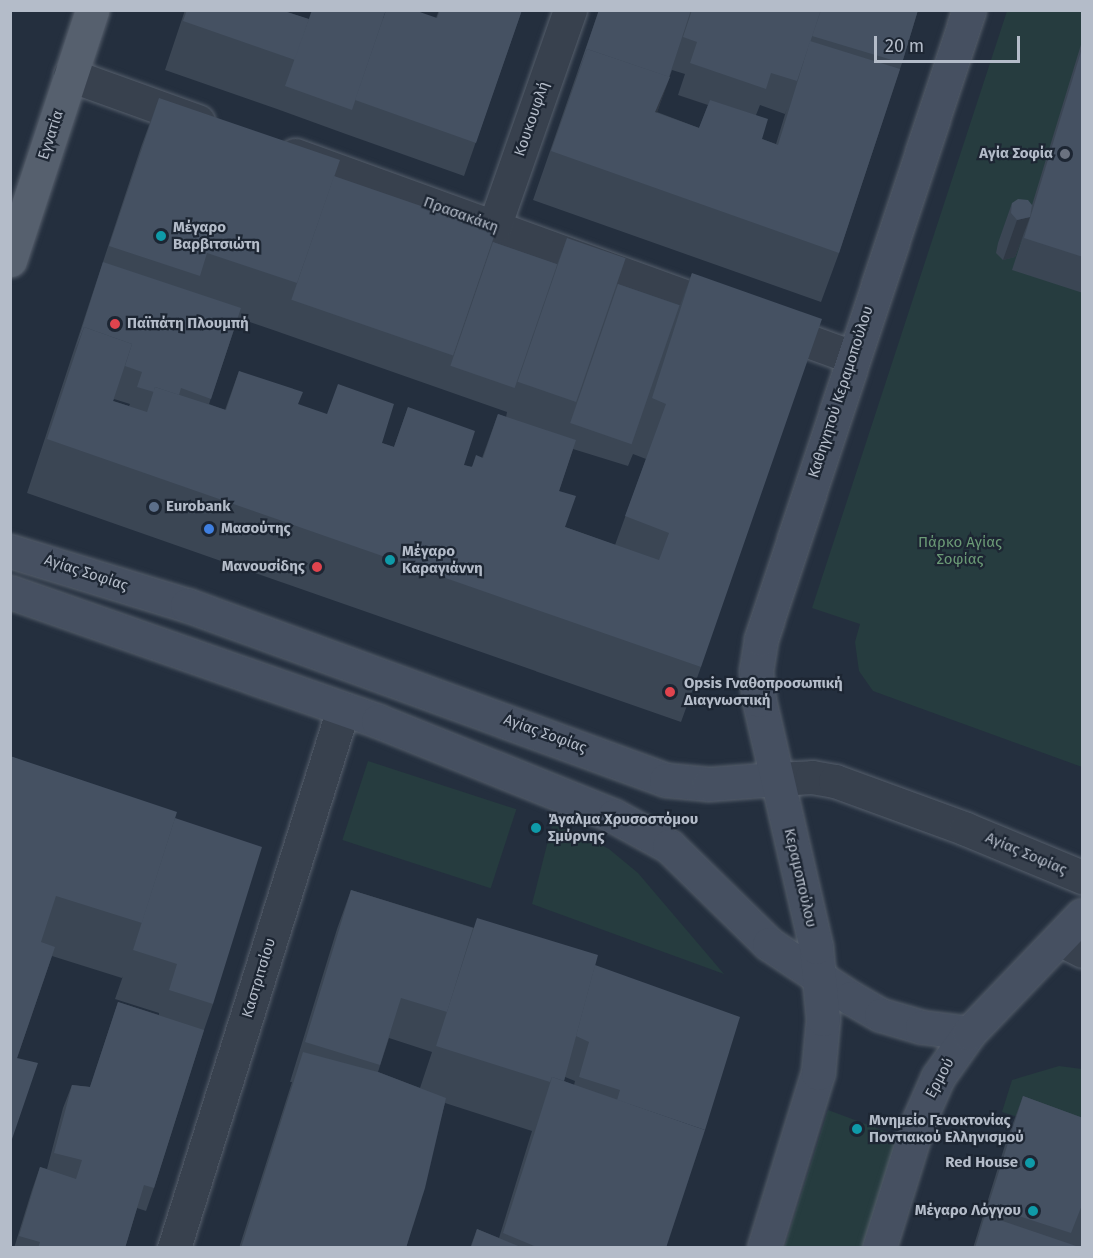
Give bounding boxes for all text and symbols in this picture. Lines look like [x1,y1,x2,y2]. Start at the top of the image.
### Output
scale bar [877,24,1022,62]
text: 20 m [885,35,924,57]
street label: Κουκουφλή [511,79,553,159]
street label: Εγνατία [35,108,67,162]
place label: Αγία Σοφία [979,145,1053,163]
marker: Αγία Σοφία [1058,147,1072,161]
street label: Πρασακάκη [421,193,501,237]
place label: Μέγαρο Βαρβιτσιώτη [173,218,260,253]
marker: Μέγαρο Βαρβιτσιώτη [154,229,168,243]
street label: Καθηγητού Κεραμοπούλου [805,304,877,480]
place label: Παϊπάτη Πλουμπή [127,315,249,333]
marker: Παϊπάτη Πλουμπή [108,317,122,331]
place label: Eurobank [166,498,231,516]
marker: Eurobank [147,500,161,514]
place label: Μασούτης [221,520,291,538]
marker: Μασούτης [202,522,216,536]
park label: Πάρκο Αγίας Σοφίας [918,533,1002,568]
place label: Μέγαρο Καραγιάννη [402,542,483,577]
street label: Αγίας Σοφίας [42,551,130,595]
marker: Μέγαρο Καραγιάννη [383,553,397,567]
place label: Μανουσίδης [222,558,305,576]
marker: Μανουσίδης [310,560,324,574]
place label: Opsis Γναθοπροσωπική Διαγνωστική [684,674,843,709]
marker: Opsis Γναθοπροσωπική Διαγνωστική [661,683,679,701]
street label: Αγίας Σοφίας [501,711,589,757]
place label: Άγαλμα Χρυσοστόμου Σμύρνης [548,810,698,845]
marker: Άγαλμα Χρυσοστόμου Σμύρνης [529,821,543,835]
street label: Κεραμοπούλου [780,827,820,929]
street label: Αγίας Σοφίας [983,829,1069,879]
street label: Καστριτσίου [238,936,280,1020]
street label: Ερμού [922,1055,958,1101]
place label: Μνημείο Γενοκτονίας Ποντιακού Ελληνισμού [869,1111,1024,1146]
marker: Μνημείο Γενοκτονίας Ποντιακού Ελληνισμού [850,1122,864,1136]
place label: Red House [945,1154,1018,1172]
marker: Red House [1023,1156,1037,1170]
place label: Μέγαρο Λόγγου [915,1202,1021,1220]
marker: Μέγαρο Λόγγου [1026,1204,1040,1218]

